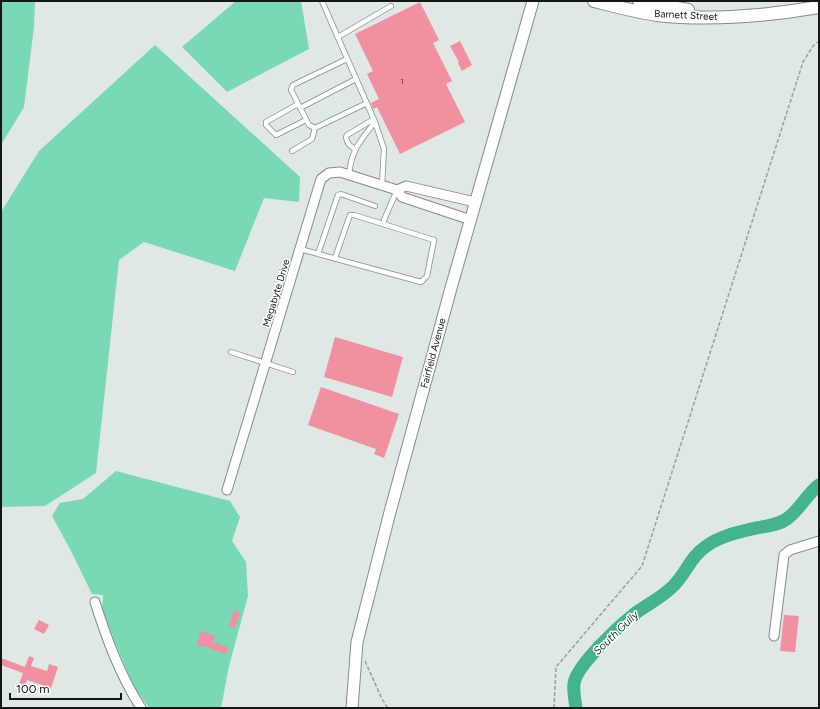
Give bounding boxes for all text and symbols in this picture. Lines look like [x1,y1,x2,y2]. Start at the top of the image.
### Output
street label: Barnett Street [654,7,718,23]
house number: 1 [400,76,404,86]
street label: Megabyte Drive [259,257,293,329]
street label: Fairfield Avenue [417,316,449,389]
water label: South Gully [591,607,642,658]
scale bar [10,675,121,701]
text: 100 m [16,682,50,696]

